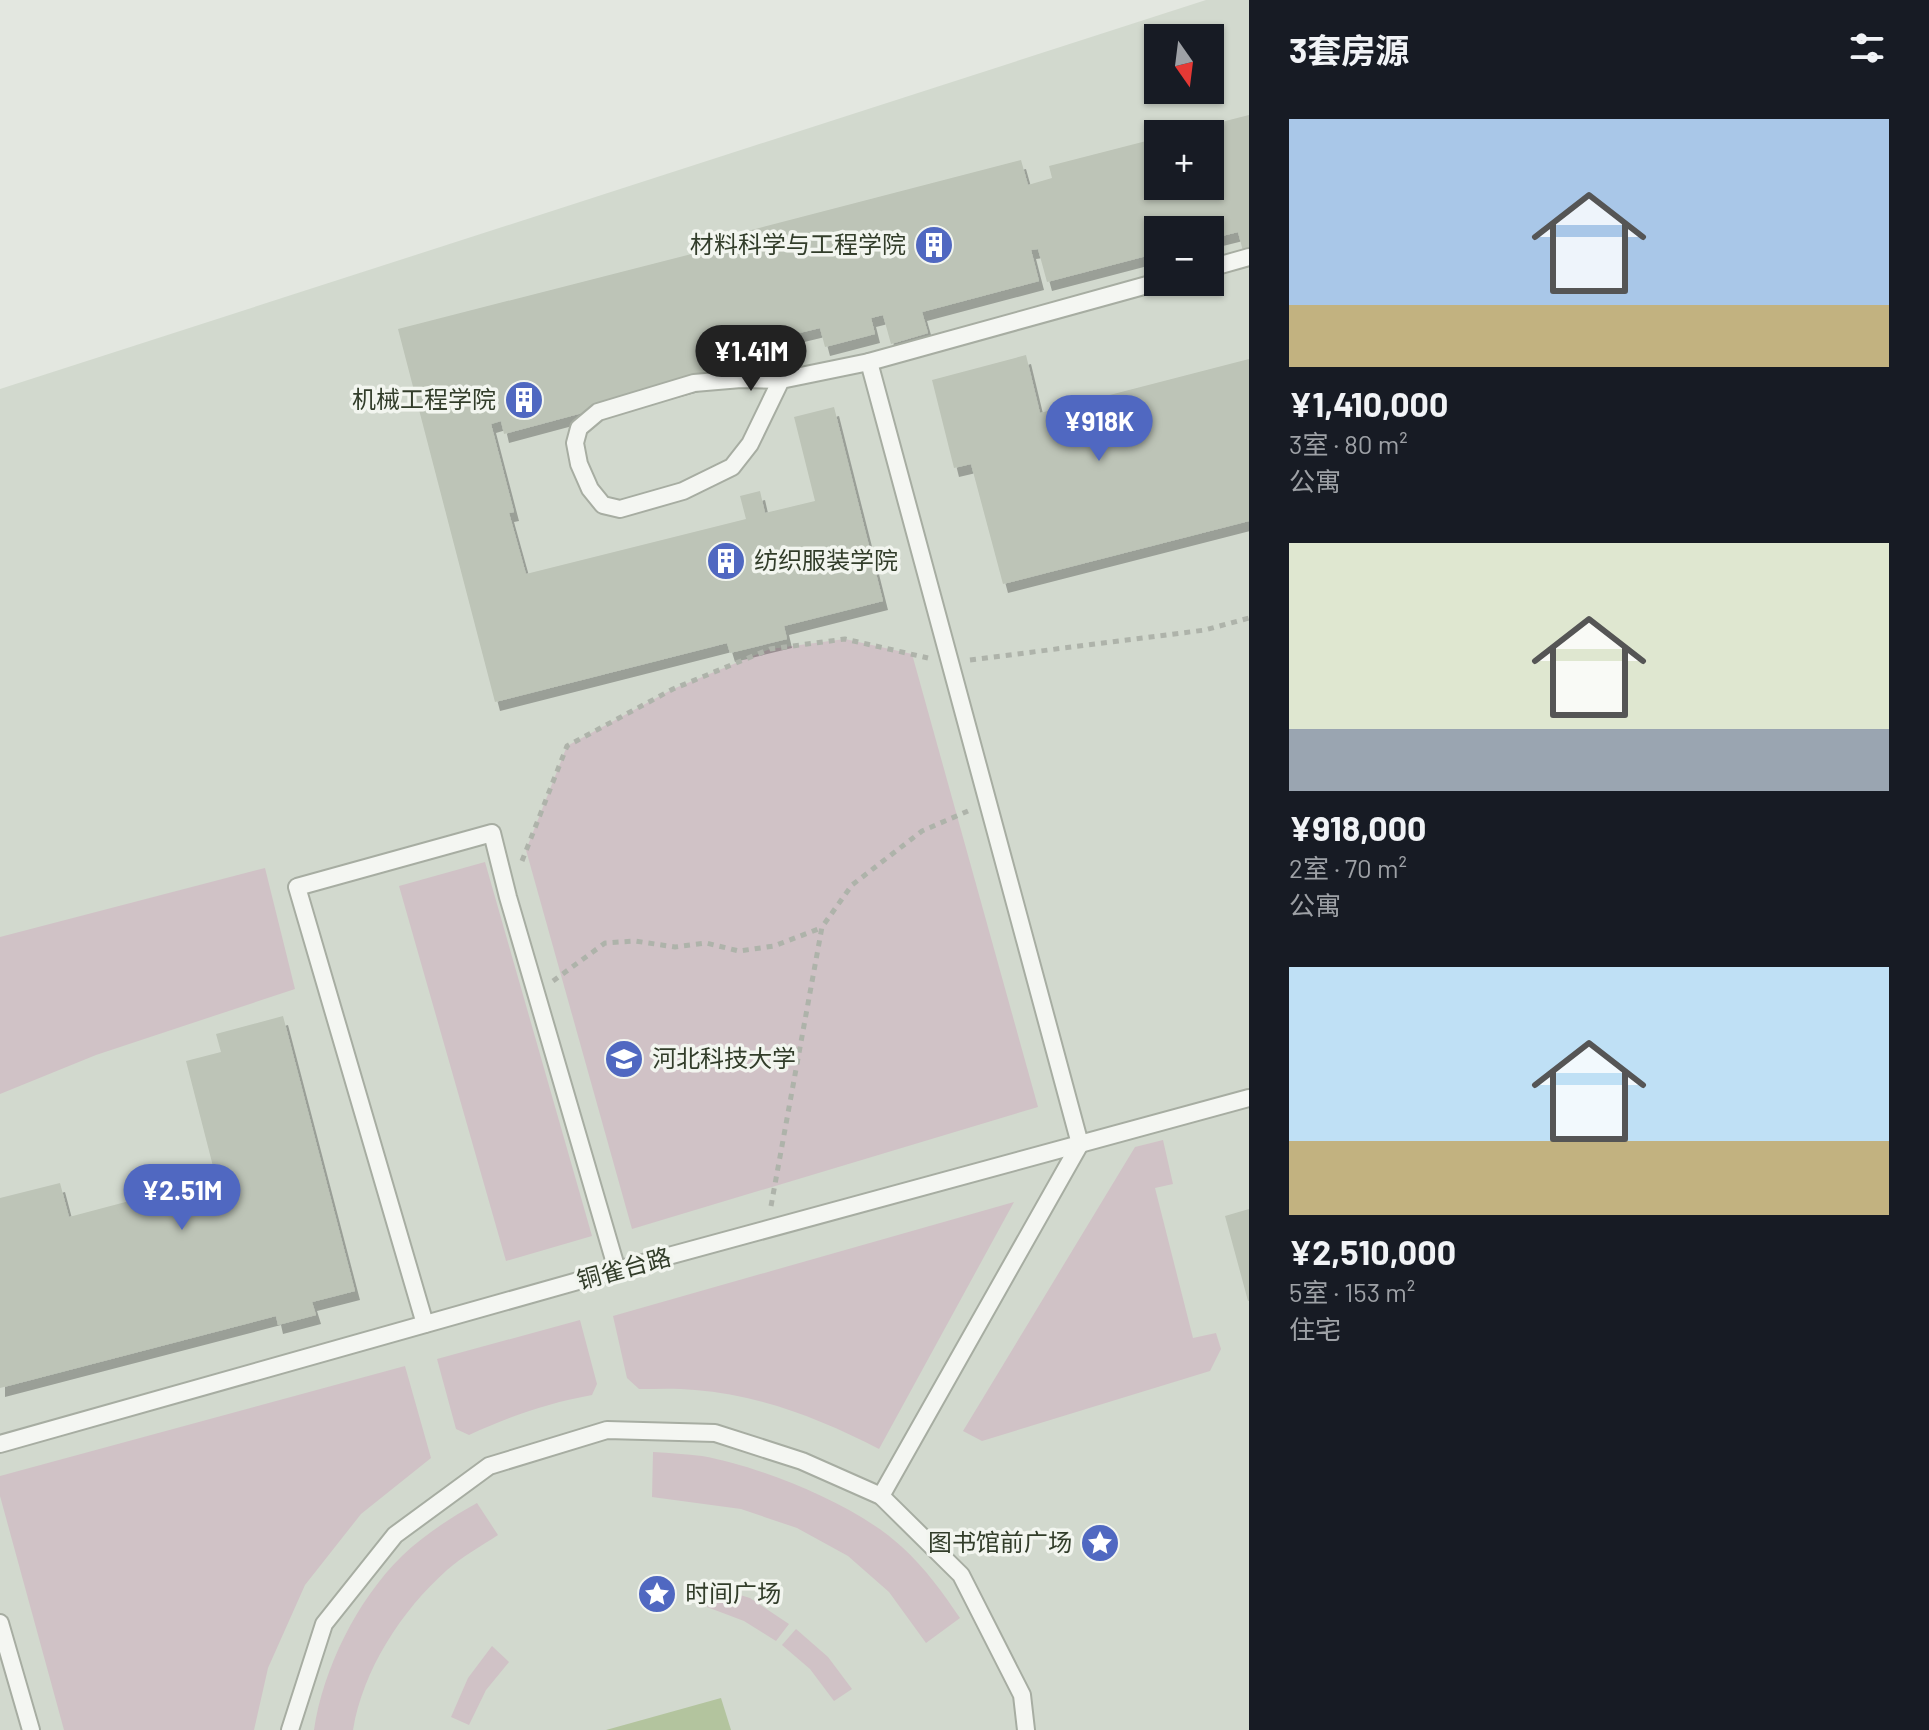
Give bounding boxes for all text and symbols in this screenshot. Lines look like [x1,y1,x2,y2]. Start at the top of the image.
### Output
north arrow [1144,24,1224,104]
map controls [1144,24,1224,296]
icon: filters [1845,26,1889,70]
text: 3套房源 [1289,29,1409,70]
button: + [1144,120,1224,200]
icon: home [1517,171,1661,315]
button: − [1144,216,1224,296]
building icon: 材料科学与工程学院 [913,224,955,266]
place label: 材料科学与工程学院 [690,229,906,258]
pin: ¥1.41M [686,325,816,393]
text: ¥1.41M [713,335,789,366]
building icon: 机械工程学院 [503,379,545,421]
text: ¥1,410,000 [1289,383,1448,424]
place label: 机械工程学院 [352,384,496,413]
pin: ¥918K [1043,395,1155,463]
text: ¥918K [1064,405,1134,436]
text: 3室 · 80 m² [1289,428,1408,459]
text: 公寓 [1289,465,1341,496]
building icon: 纺织服装学院 [705,540,747,582]
place label: 纺织服装学院 [754,545,898,574]
icon: home [1517,595,1661,739]
text: ¥918,000 [1289,807,1426,848]
text: 2室 · 70 m² [1289,852,1407,883]
text: 公寓 [1289,889,1341,920]
icon: home [1517,1019,1661,1163]
school or university icon: 河北科技大学 [603,1038,645,1080]
place label: 河北科技大学 [652,1043,796,1072]
pin: ¥2.51M [117,1164,247,1232]
text: ¥2.51M [142,1174,222,1205]
text: ¥2,510,000 [1289,1231,1456,1272]
street label: 铜雀台路 [573,1241,674,1294]
text: 5室 · 153 m² [1289,1276,1415,1307]
text: 住宅 [1289,1313,1341,1344]
place icon: 图书馆前广场 [1079,1522,1121,1564]
place label: 图书馆前广场 [928,1527,1072,1556]
place icon: 时间广场 [636,1573,678,1615]
place label: 时间广场 [685,1578,781,1607]

